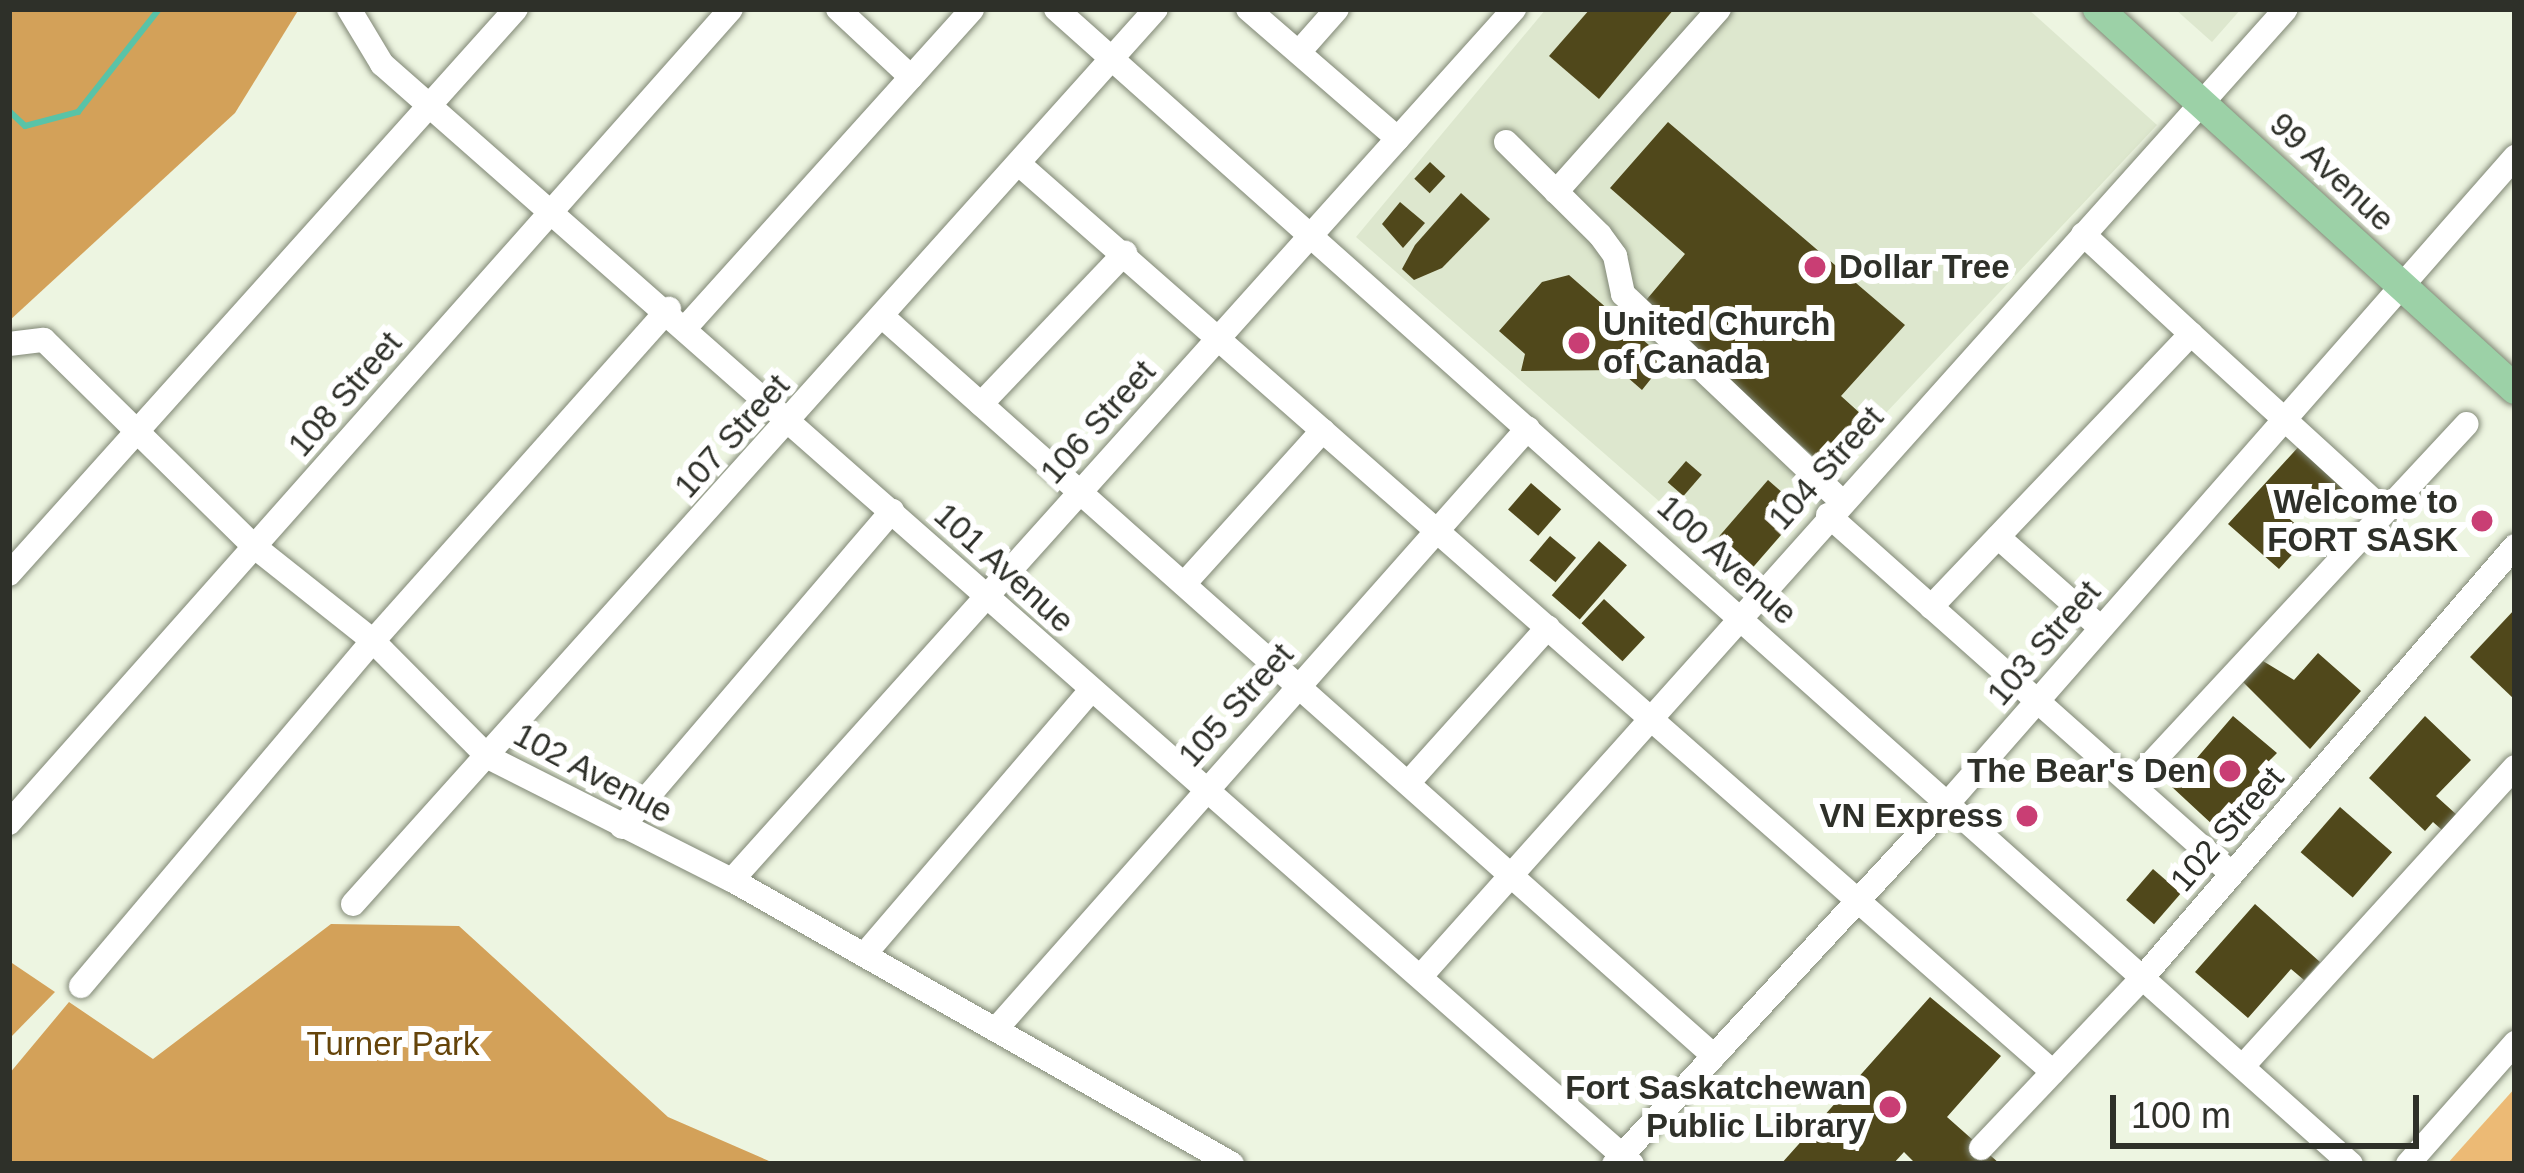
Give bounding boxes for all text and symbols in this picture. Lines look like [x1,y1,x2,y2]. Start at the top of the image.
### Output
street label: 99 Avenue [2261,104,2403,240]
place label: Dollar Tree [1839,247,2010,287]
marker: Dollar Tree [1802,254,1828,280]
place label: United Church of Canada [1603,304,1830,382]
street label: 108 Street [280,324,410,464]
marker: United Church of Canada [1566,330,1592,356]
street label: 106 Street [1032,352,1164,492]
street label: 107 Street [666,366,798,506]
street label: 104 Street [1760,398,1892,538]
place label: Welcome to FORT SASK [2267,482,2458,560]
street label: 100 Avenue [1649,487,1805,633]
street label: 101 Avenue [926,495,1082,641]
marker: Welcome to FORT SASK [2469,508,2495,534]
street label: 103 Street [1979,573,2109,713]
street label: 105 Street [1170,635,1302,775]
street label: 102 Avenue [506,714,680,832]
place label: The Bear's Den [1967,751,2206,791]
marker: The Bear's Den [2217,758,2243,784]
street label: 102 Street [2162,759,2292,899]
place label: VN Express [1820,796,2003,836]
marker: VN Express [2014,803,2040,829]
park label: Turner Park [307,1024,479,1064]
place label: Fort Saskatchewan Public Library [1565,1068,1866,1146]
scale bar [2116,1071,2425,1145]
marker: Fort Saskatchewan Public Library [1877,1094,1903,1120]
text: 100 m [2131,1095,2231,1136]

